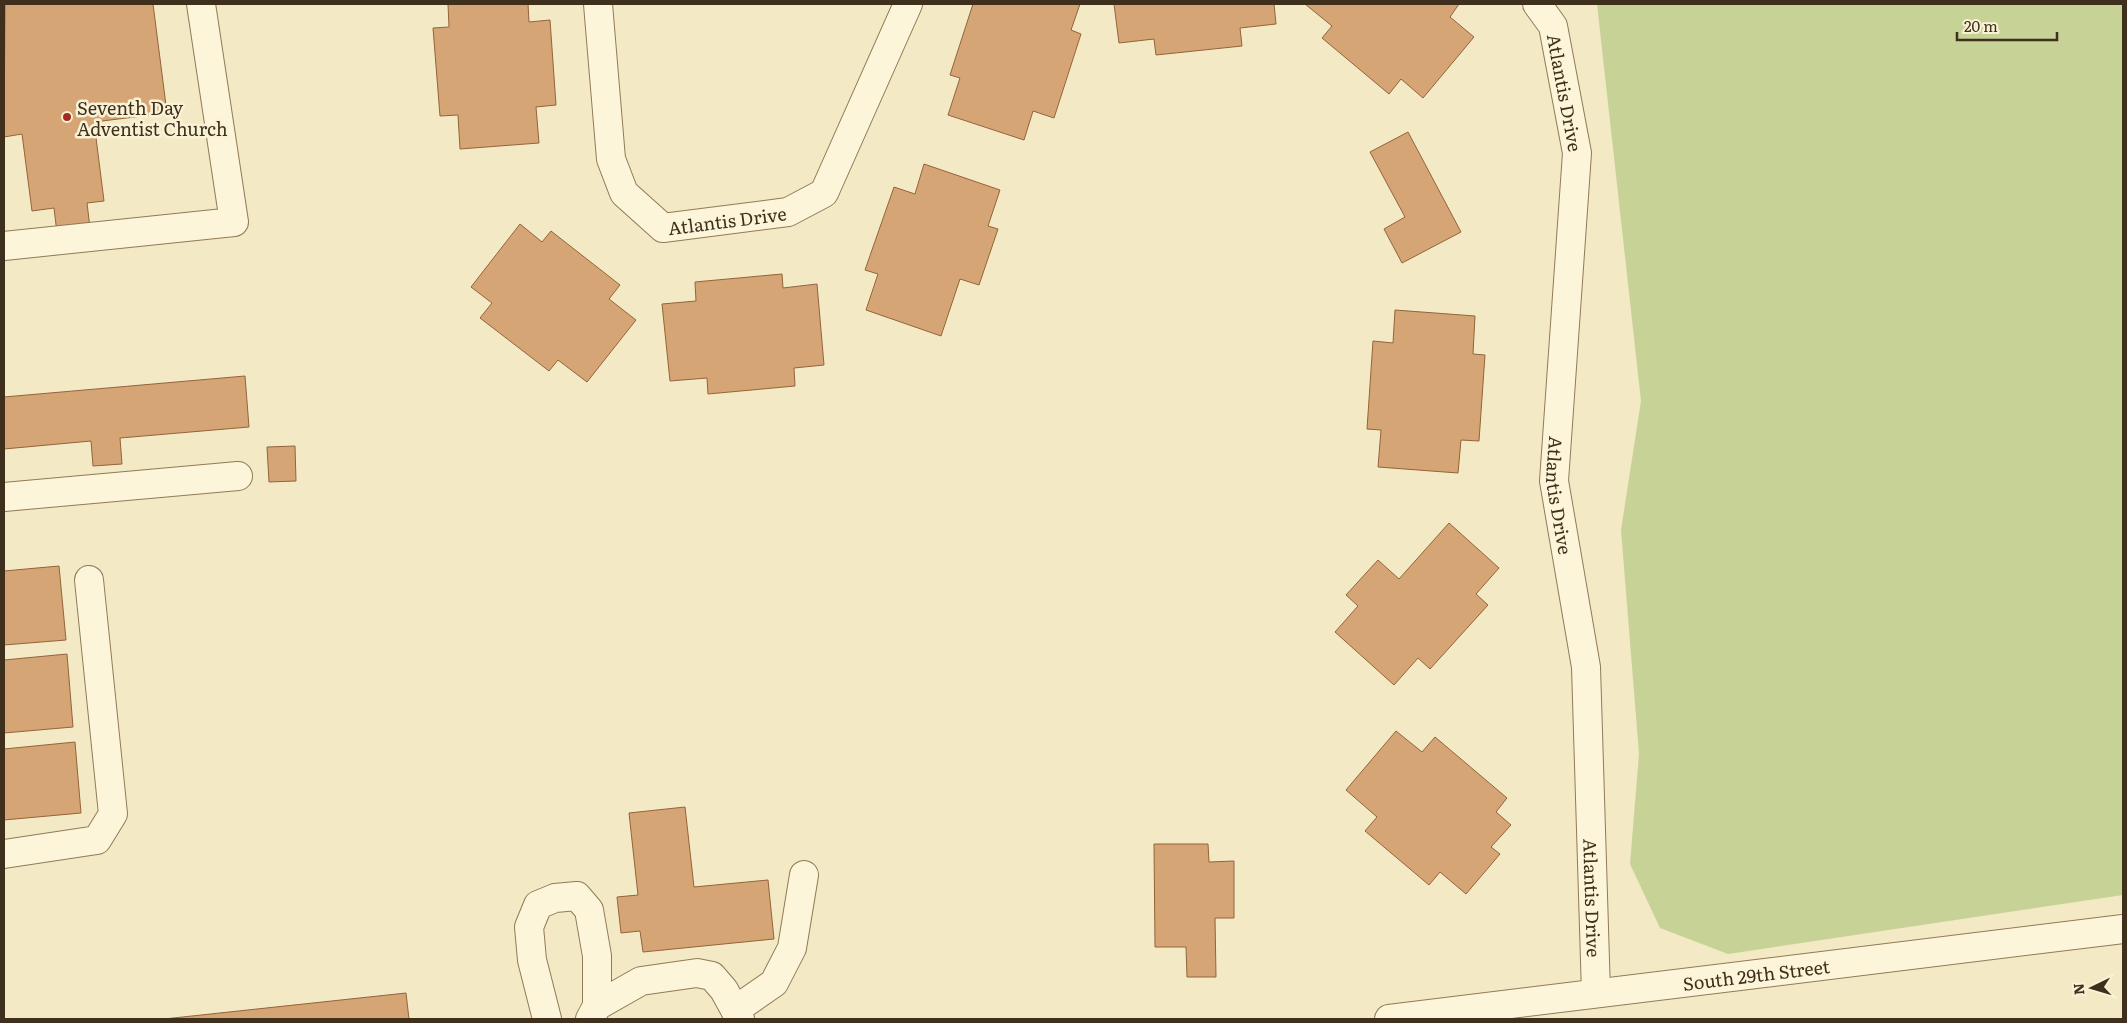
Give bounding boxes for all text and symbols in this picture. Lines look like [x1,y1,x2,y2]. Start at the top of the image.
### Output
scale bar [1957,10,2057,42]
text: 20 m [1964,14,1998,37]
street label: Atlantis Drive [1541,32,1590,154]
place label: Seventh Day Adventist Church [77,94,228,142]
marker: Seventh Day Adventist Church [61,111,73,123]
street label: Atlantis Drive [666,199,788,241]
street label: Atlantis Drive [1540,435,1580,556]
street label: Atlantis Drive [1578,838,1608,958]
street label: South 29th Street [1681,951,1832,996]
north arrow [2067,963,2117,1013]
text: N [2068,982,2089,996]

